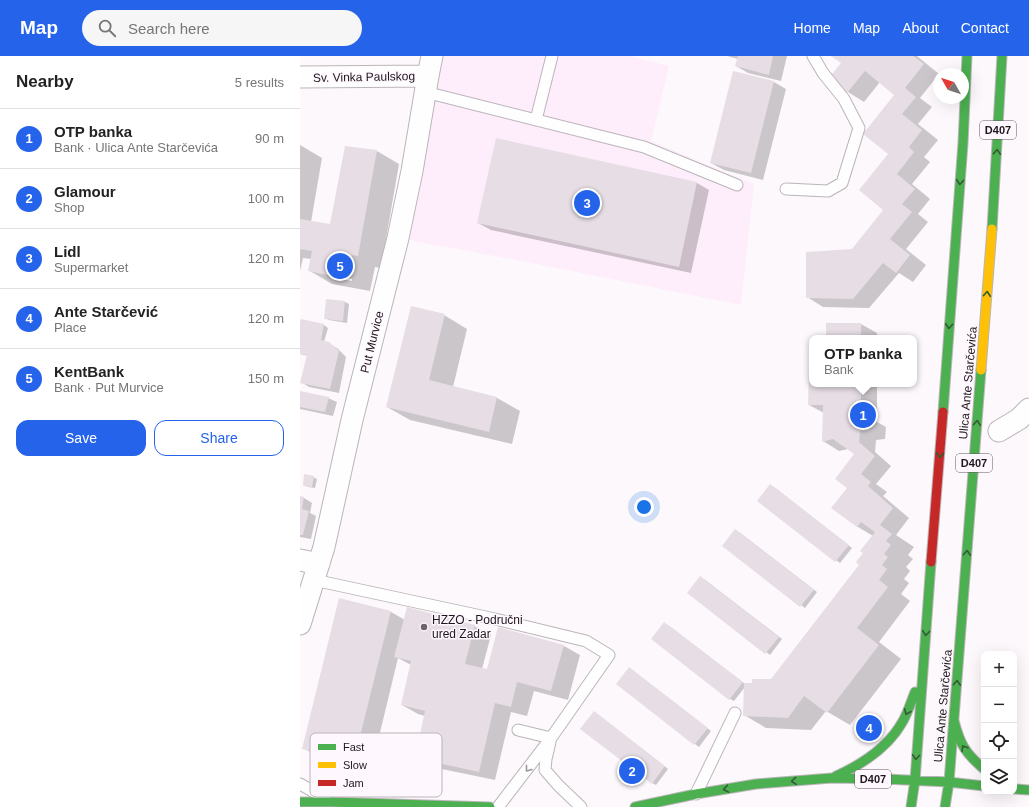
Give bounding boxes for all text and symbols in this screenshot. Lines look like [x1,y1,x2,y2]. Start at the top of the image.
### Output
search box [82,10,362,46]
text: Map [20,17,58,38]
icon: search [96,17,118,39]
text: Search here [128,20,210,37]
text: Home [794,20,831,36]
text: Map [853,20,880,36]
text: About [902,20,939,36]
text: Contact [961,20,1009,36]
north arrow [933,68,969,104]
street label: Sv. Vinka Paulskog [313,69,415,85]
text: Nearby [16,72,74,91]
text: 5 results [235,75,284,90]
road number: D407 [980,121,1016,139]
text: OTP banka [54,123,132,140]
text: 1 [25,131,33,146]
text: 90 m [255,131,284,146]
text: Bank · Ulica Ante Starčevića [54,140,218,155]
one-way arrow [993,149,1002,155]
one-way arrow [956,179,965,185]
text: Glamour [54,183,116,200]
pin: 3 [574,188,600,218]
text: 2 [25,191,33,206]
text: 100 m [248,191,284,206]
text: Shop [54,200,84,215]
text: Lidl [54,243,81,260]
text: 3 [25,251,33,266]
text: 120 m [248,251,284,266]
pin: 5 [327,251,353,281]
text: Supermarket [54,260,128,275]
one-way arrow [983,291,992,297]
text: Ante Starčević [54,303,158,320]
street label: Put Murvice [358,309,387,374]
text: 4 [25,311,33,326]
text: 120 m [248,311,284,326]
text: Place [54,320,87,335]
one-way arrow [945,323,954,329]
street label: Ulica Ante Starčevića [956,326,980,440]
popup [809,335,917,387]
text: OTP banka [824,345,902,362]
text: Bank [824,362,854,377]
text: KentBank [54,363,124,380]
text: 5 [25,371,33,386]
text: 150 m [248,371,284,386]
text: Bank · Put Murvice [54,380,164,395]
pin: 1 [850,400,876,430]
button: Save [16,420,146,456]
button: Share [154,420,284,456]
one-way arrow [973,420,982,426]
one-way arrow [935,452,944,458]
road number: D407 [956,454,992,472]
your location [634,497,654,517]
one-way arrow [962,550,971,556]
place label: HZZO - Područni ured Zadar [432,613,523,641]
marker: HZZO - Područni ured Zadar [419,622,429,632]
one-way arrow [921,630,930,636]
street label: Ulica Ante Starčevića [931,649,955,763]
map controls [981,651,1017,795]
button: + [981,651,1017,687]
one-way arrow [952,680,961,686]
button: − [981,687,1017,723]
one-way arrow [903,709,911,716]
pin: 4 [856,713,882,743]
button: locate [981,723,1017,759]
legend [310,733,442,797]
text: Fast [343,741,364,753]
one-way arrow [961,745,969,752]
one-way arrow [912,754,921,760]
pin: 2 [619,756,645,786]
text: Slow [343,759,367,771]
button: layers [981,759,1017,795]
one-way arrow [526,764,533,771]
road number: D407 [855,770,891,788]
one-way arrow [791,776,797,785]
text: Jam [343,777,364,789]
one-way arrow [723,784,729,793]

